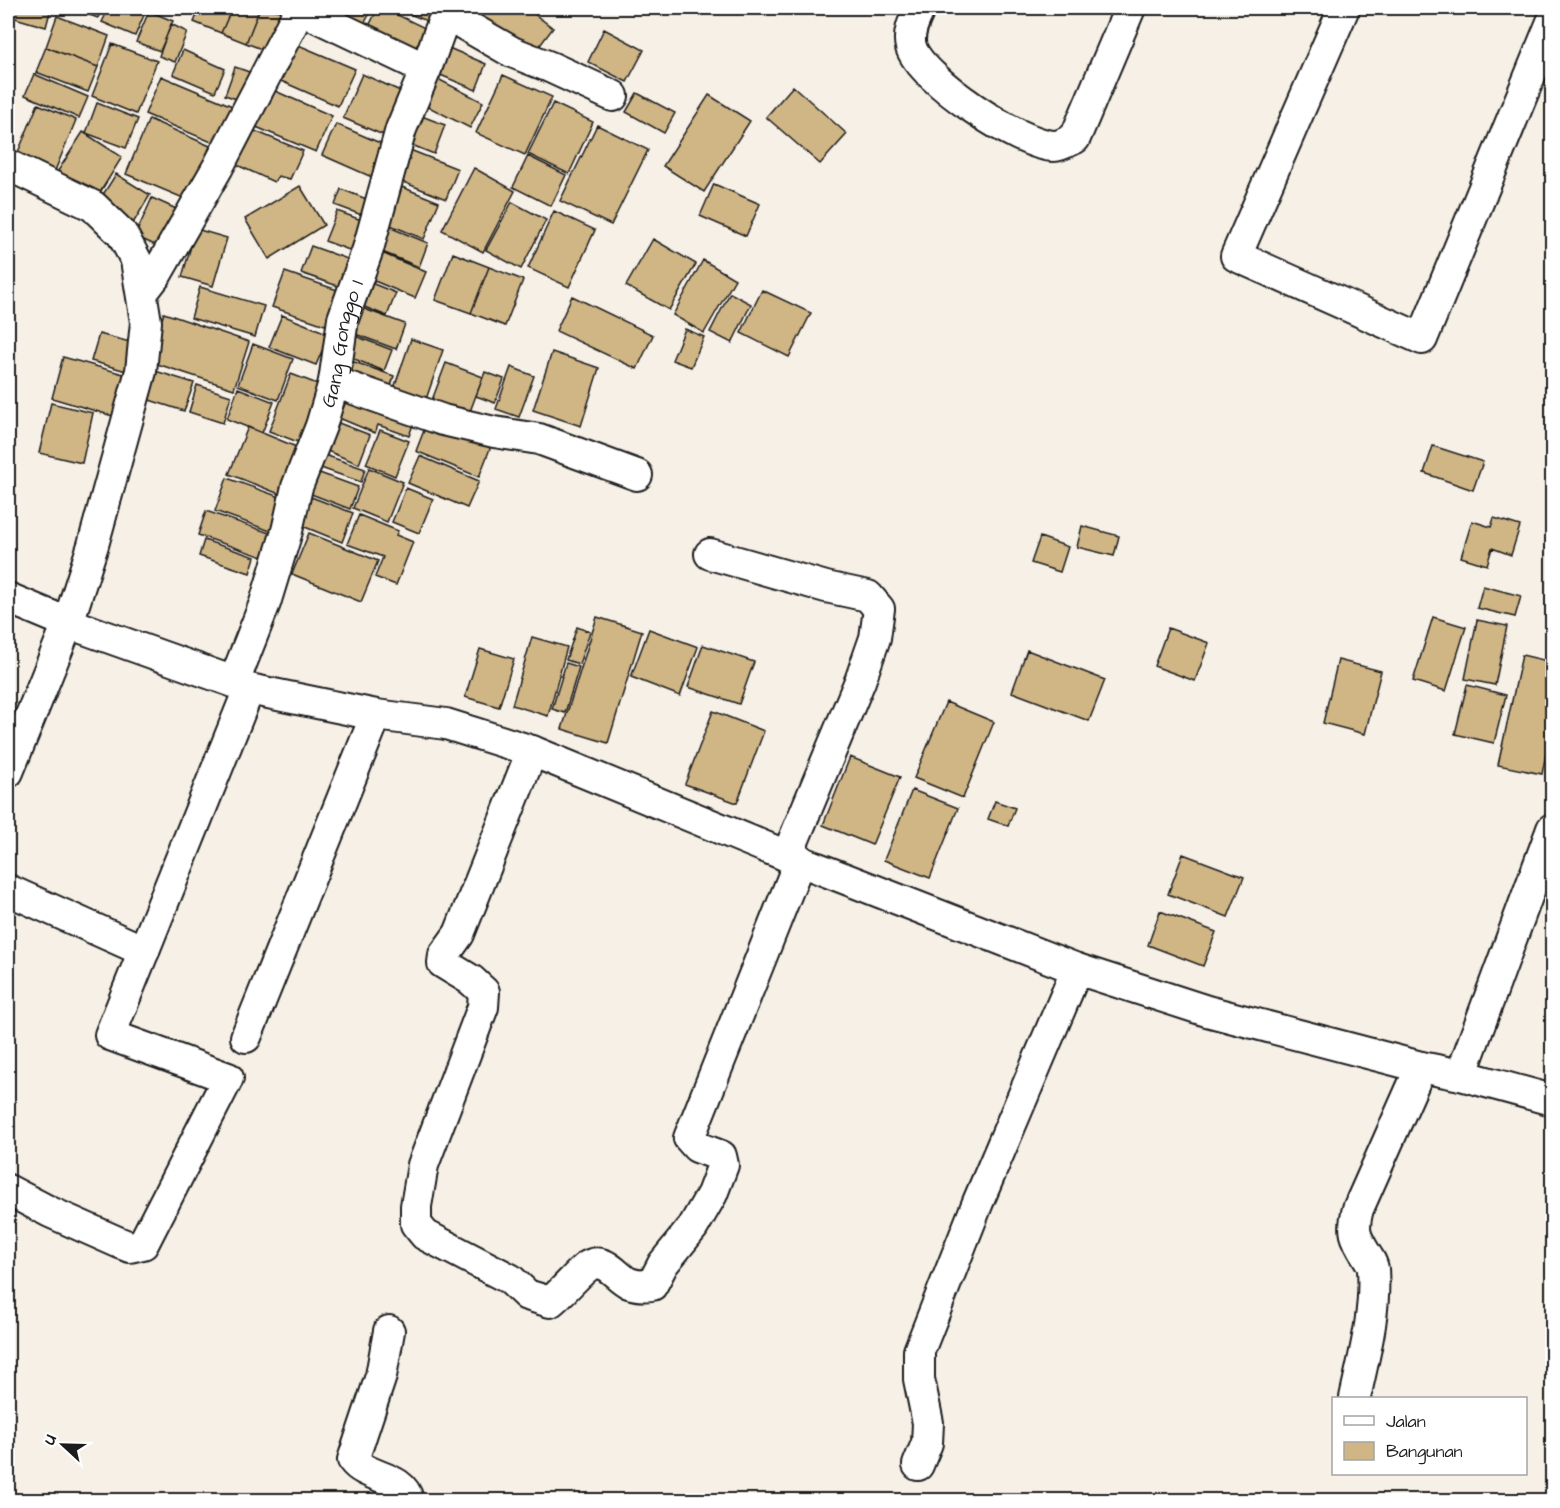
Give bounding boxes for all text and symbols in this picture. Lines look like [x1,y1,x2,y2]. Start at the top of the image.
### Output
street label: Gang Gonggo 1 [314,276,371,411]
legend [1332,1397,1527,1475]
text: Jalan [1386,1409,1426,1434]
north arrow [33,1415,93,1475]
text: U [38,1431,62,1448]
text: Bangunan [1386,1439,1463,1465]

